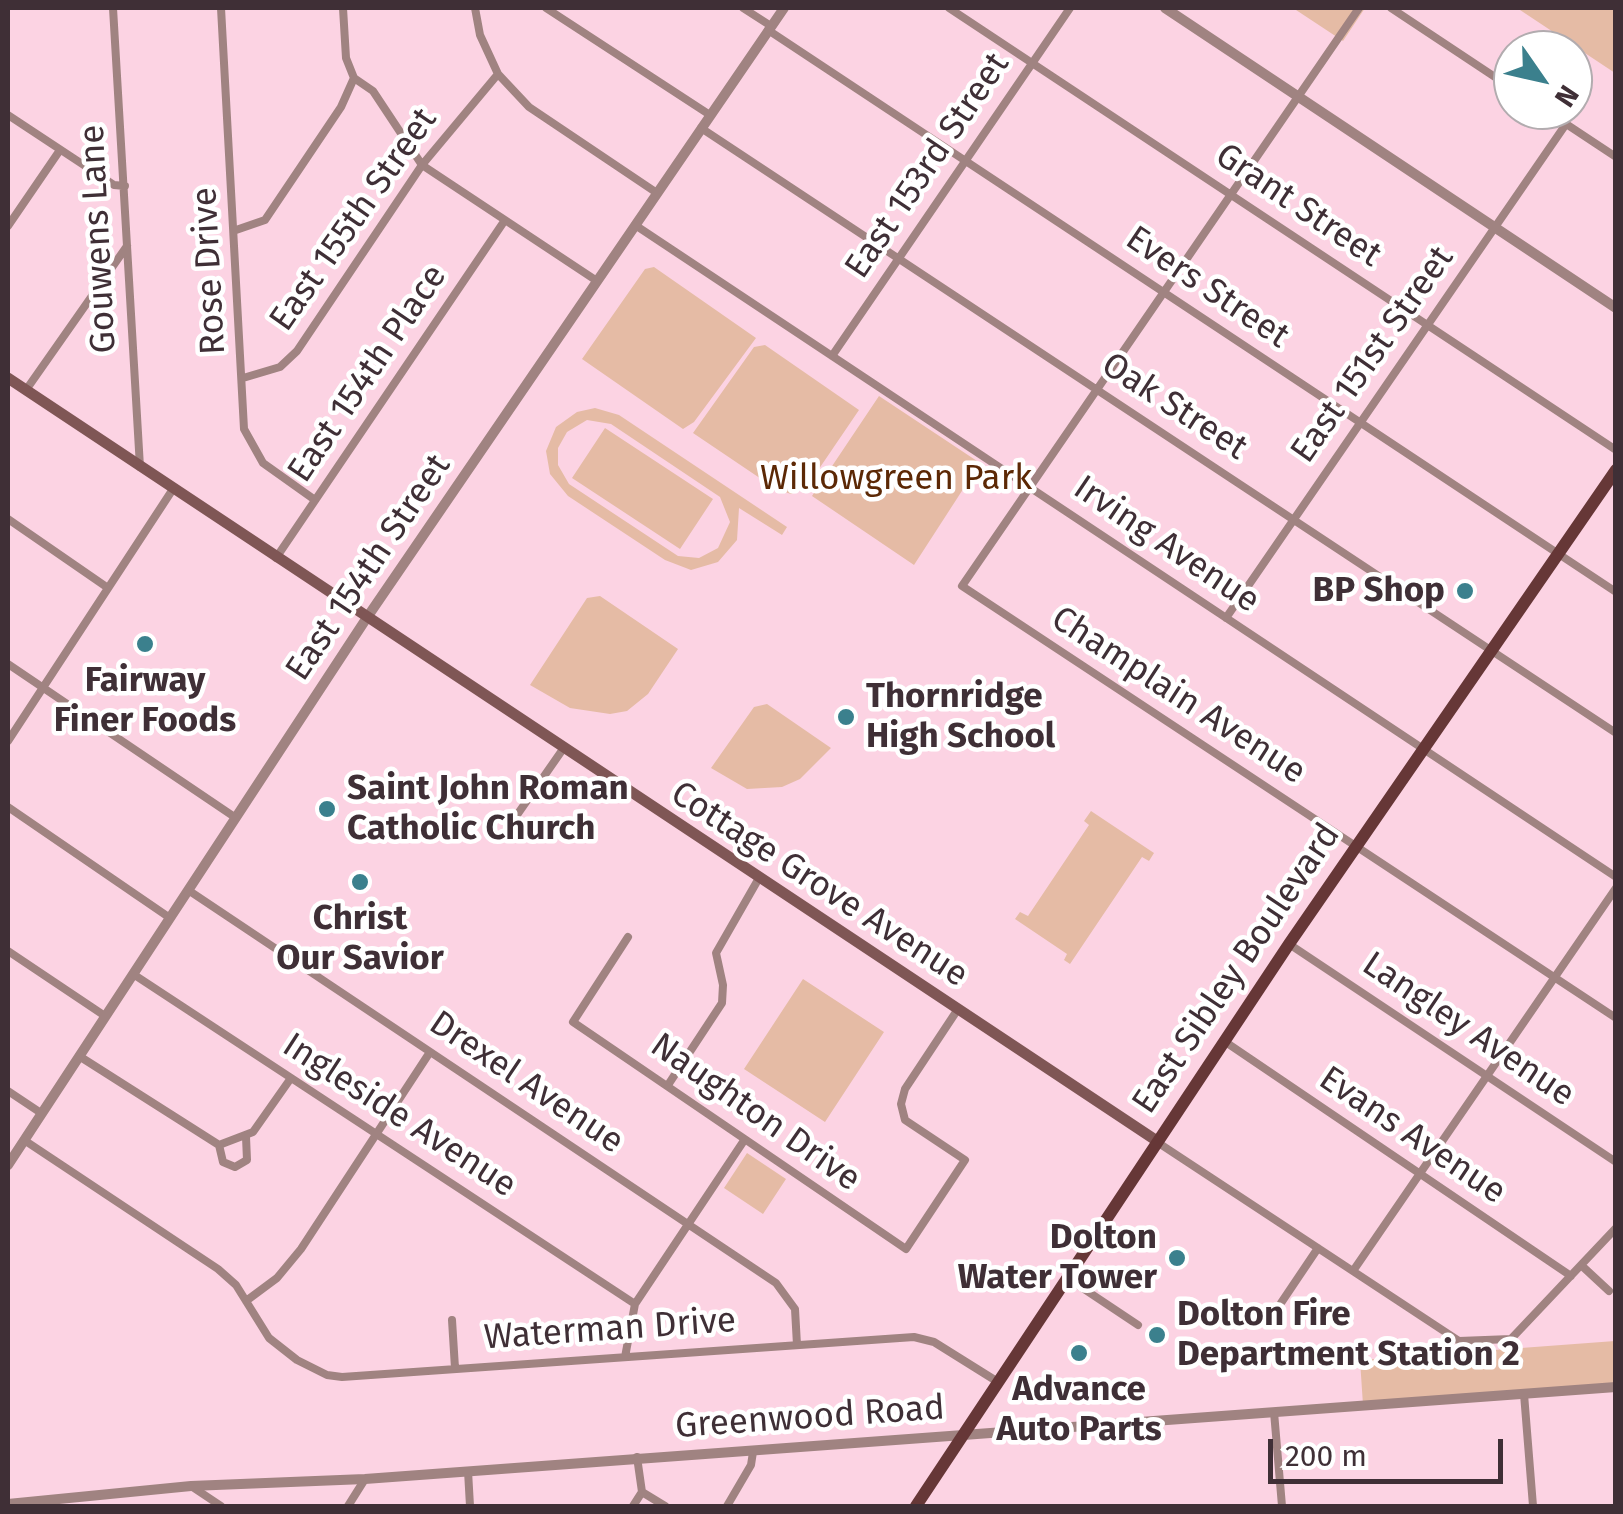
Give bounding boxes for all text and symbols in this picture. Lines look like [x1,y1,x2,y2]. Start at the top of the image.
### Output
north arrow [1493,30,1593,130]
street label: East 153rd Street [837,45,1019,287]
text: N [1548,79,1586,113]
street label: East 155th Street [262,100,446,340]
street label: Gouwens Lane [72,124,126,354]
street label: Grant Street [1207,135,1389,277]
street label: Rose Drive [185,186,235,356]
street label: Evers Street [1117,218,1297,358]
street label: East 151st Street [1283,239,1463,471]
street label: East 154th Place [280,257,456,491]
street label: Oak Street [1093,344,1255,470]
street label: East 154th Street [278,447,460,689]
park label: Willowgreen Park [760,458,1032,500]
street label: Irving Avenue [1065,467,1267,623]
place label: BP Shop [1313,570,1445,612]
marker: BP Shop [1454,580,1476,602]
street label: Champlain Avenue [1043,598,1313,794]
marker: Fairway Finer Foods [134,633,156,655]
place label: Fairway Finer Foods [54,660,236,742]
place label: Thornridge High School [866,676,1055,758]
marker: Thornridge High School [835,706,857,728]
place label: Saint John Roman Catholic Church [347,768,629,850]
street label: Cottage Grove Avenue [663,773,975,997]
marker: Saint John Roman Catholic Church [316,798,338,820]
street label: East Sibley Boulevard [1124,816,1350,1122]
marker: Christ Our Savior [349,871,371,893]
place label: Christ Our Savior [276,898,444,980]
street label: Langley Avenue [1354,944,1582,1116]
street label: Drexel Avenue [421,1003,631,1163]
street label: Ingleside Avenue [274,1025,524,1207]
street label: Naughton Drive [642,1025,868,1201]
street label: Evans Avenue [1311,1058,1513,1214]
place label: Dolton Water Tower [958,1217,1157,1299]
marker: Dolton Water Tower [1166,1247,1188,1269]
place label: Dolton Fire Department Station 2 [1177,1294,1520,1376]
street label: Waterman Drive [483,1300,737,1360]
marker: Dolton Fire Department Station 2 [1146,1324,1168,1346]
marker: Advance Auto Parts [1068,1342,1090,1364]
place label: Advance Auto Parts [996,1369,1162,1451]
street label: Greenwood Road [674,1388,946,1448]
scale bar [1273,1419,1508,1481]
text: 200 m [1285,1438,1367,1474]

